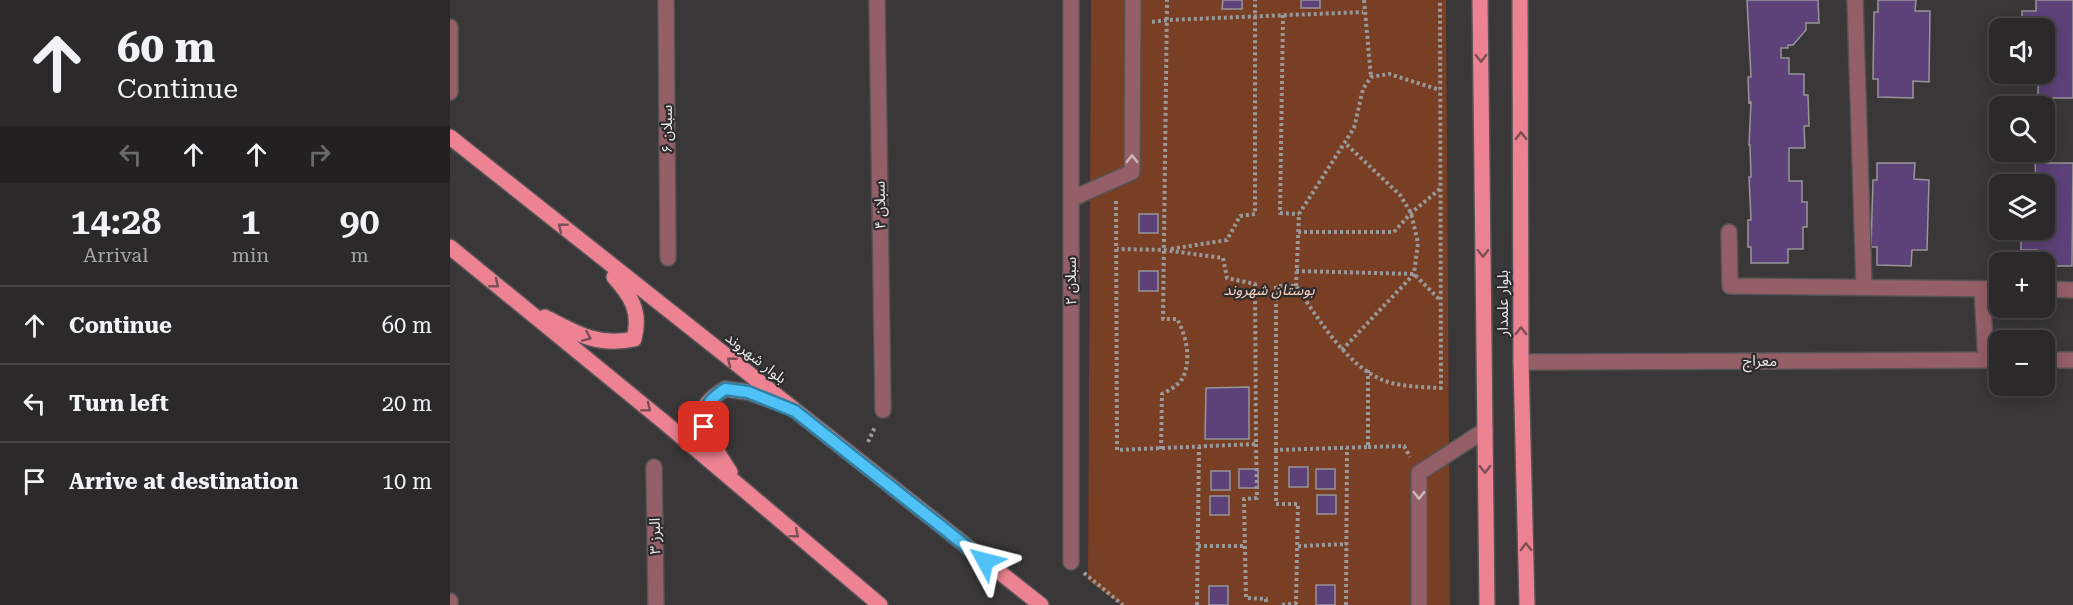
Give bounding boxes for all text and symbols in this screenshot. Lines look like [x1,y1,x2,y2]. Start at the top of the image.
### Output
map controls [1989,18,2055,396]
button: sound [1989,18,2055,84]
text: 60 m [117,23,215,72]
icon: ahead [18,24,96,102]
one-way arrow [1475,54,1487,63]
text: Continue [117,73,238,105]
button: search [1989,96,2055,162]
street label: سبلان ۶ [658,104,676,153]
one-way arrow [1515,131,1527,140]
icon: left [114,138,147,171]
icon: ahead [177,138,210,171]
icon: ahead [240,138,273,171]
icon: right [303,138,336,171]
one-way arrow [1126,155,1138,164]
button: layers [1989,174,2055,240]
street label: سبلان ۴ [871,180,889,229]
text: 14:28 [70,201,161,243]
text: 1 [240,201,261,243]
text: 90 [339,201,380,243]
one-way arrow [557,224,568,235]
text: Arrival [83,243,148,267]
text: min [232,243,269,267]
text: m [350,243,369,267]
one-way arrow [1477,249,1489,258]
button: + [1989,252,2055,318]
street label: سبلان ۲ [1062,256,1080,305]
street label: بلوار علمدار [1494,270,1512,337]
one-way arrow [488,277,499,288]
park label: بوستان شهروند [1224,281,1315,299]
icon: ahead [18,309,51,342]
text: Continue [69,313,172,338]
text: 60 m [382,313,432,338]
one-way arrow [1515,326,1527,335]
street label: بلوار شهروند [722,329,790,387]
one-way arrow [581,330,592,342]
button: − [1989,330,2055,396]
street label: معراج [1743,352,1777,373]
one-way arrow [727,358,738,369]
icon: left [18,387,51,420]
text: Turn left [69,391,169,416]
text: 20 m [382,391,432,416]
one-way arrow [640,400,651,411]
pin [678,401,729,452]
icon: arrive [687,410,720,443]
icon: arrive [18,465,51,498]
one-way arrow [1479,465,1492,474]
text: Arrive at destination [69,469,298,494]
text: 10 m [382,469,432,494]
one-way arrow [1413,490,1425,499]
street label: البرز ۳ [646,518,664,554]
one-way arrow [788,526,799,537]
position arrow [953,529,1017,593]
one-way arrow [1519,542,1532,551]

